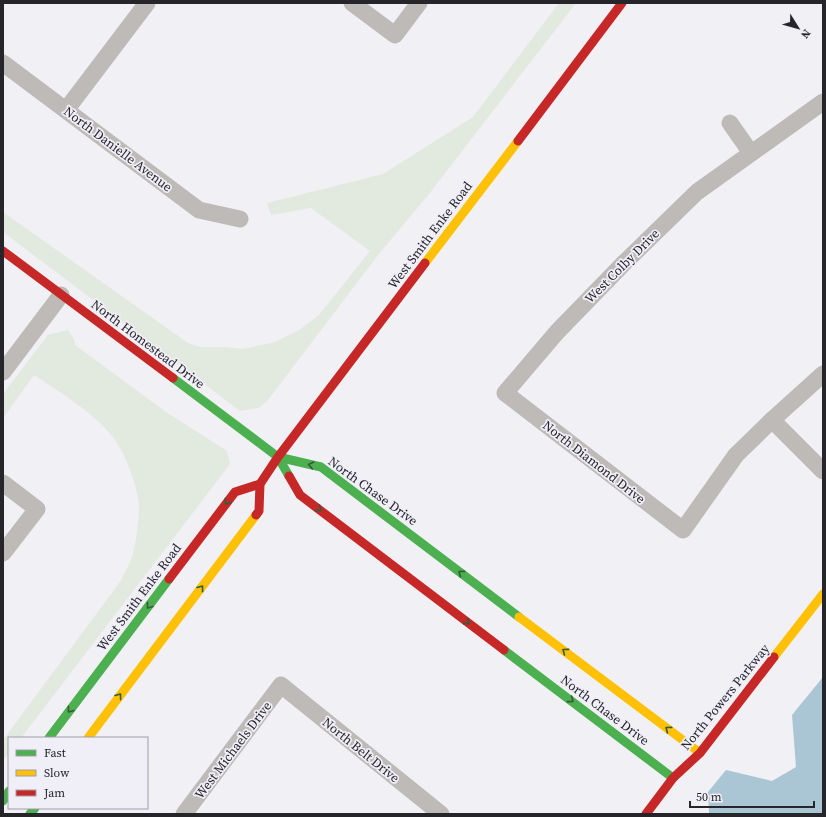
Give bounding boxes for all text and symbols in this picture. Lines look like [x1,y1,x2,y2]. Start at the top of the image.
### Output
north arrow [778,8,818,48]
text: N [797,26,814,41]
street label: North Danielle Avenue [60,103,176,196]
street label: West Smith Enke Road [384,177,476,292]
street label: West Colby Drive [581,225,663,307]
street label: North Homestead Drive [88,296,208,392]
street label: North Diamond Drive [539,417,649,508]
street label: North Chase Drive [325,453,421,529]
one-way arrow [308,461,314,469]
one-way arrow [225,498,232,505]
one-way arrow [314,505,321,512]
street label: West Smith Enke Road [93,539,185,654]
one-way arrow [458,570,465,577]
one-way arrow [196,585,203,592]
one-way arrow [146,602,154,609]
one-way arrow [463,617,470,624]
street label: North Powers Parkway [677,640,773,754]
one-way arrow [562,649,569,656]
street label: North Chase Drive [557,671,653,749]
one-way arrow [115,693,122,700]
one-way arrow [566,696,573,703]
street label: West Michaels Drive [191,698,275,802]
one-way arrow [68,705,75,712]
street label: North Belt Drive [319,714,403,787]
one-way arrow [666,727,673,734]
legend [8,737,148,809]
text: Fast [44,745,66,761]
text: Slow [44,765,70,781]
scale bar [690,783,814,809]
text: Jam [43,785,65,801]
text: 50 m [696,789,722,805]

